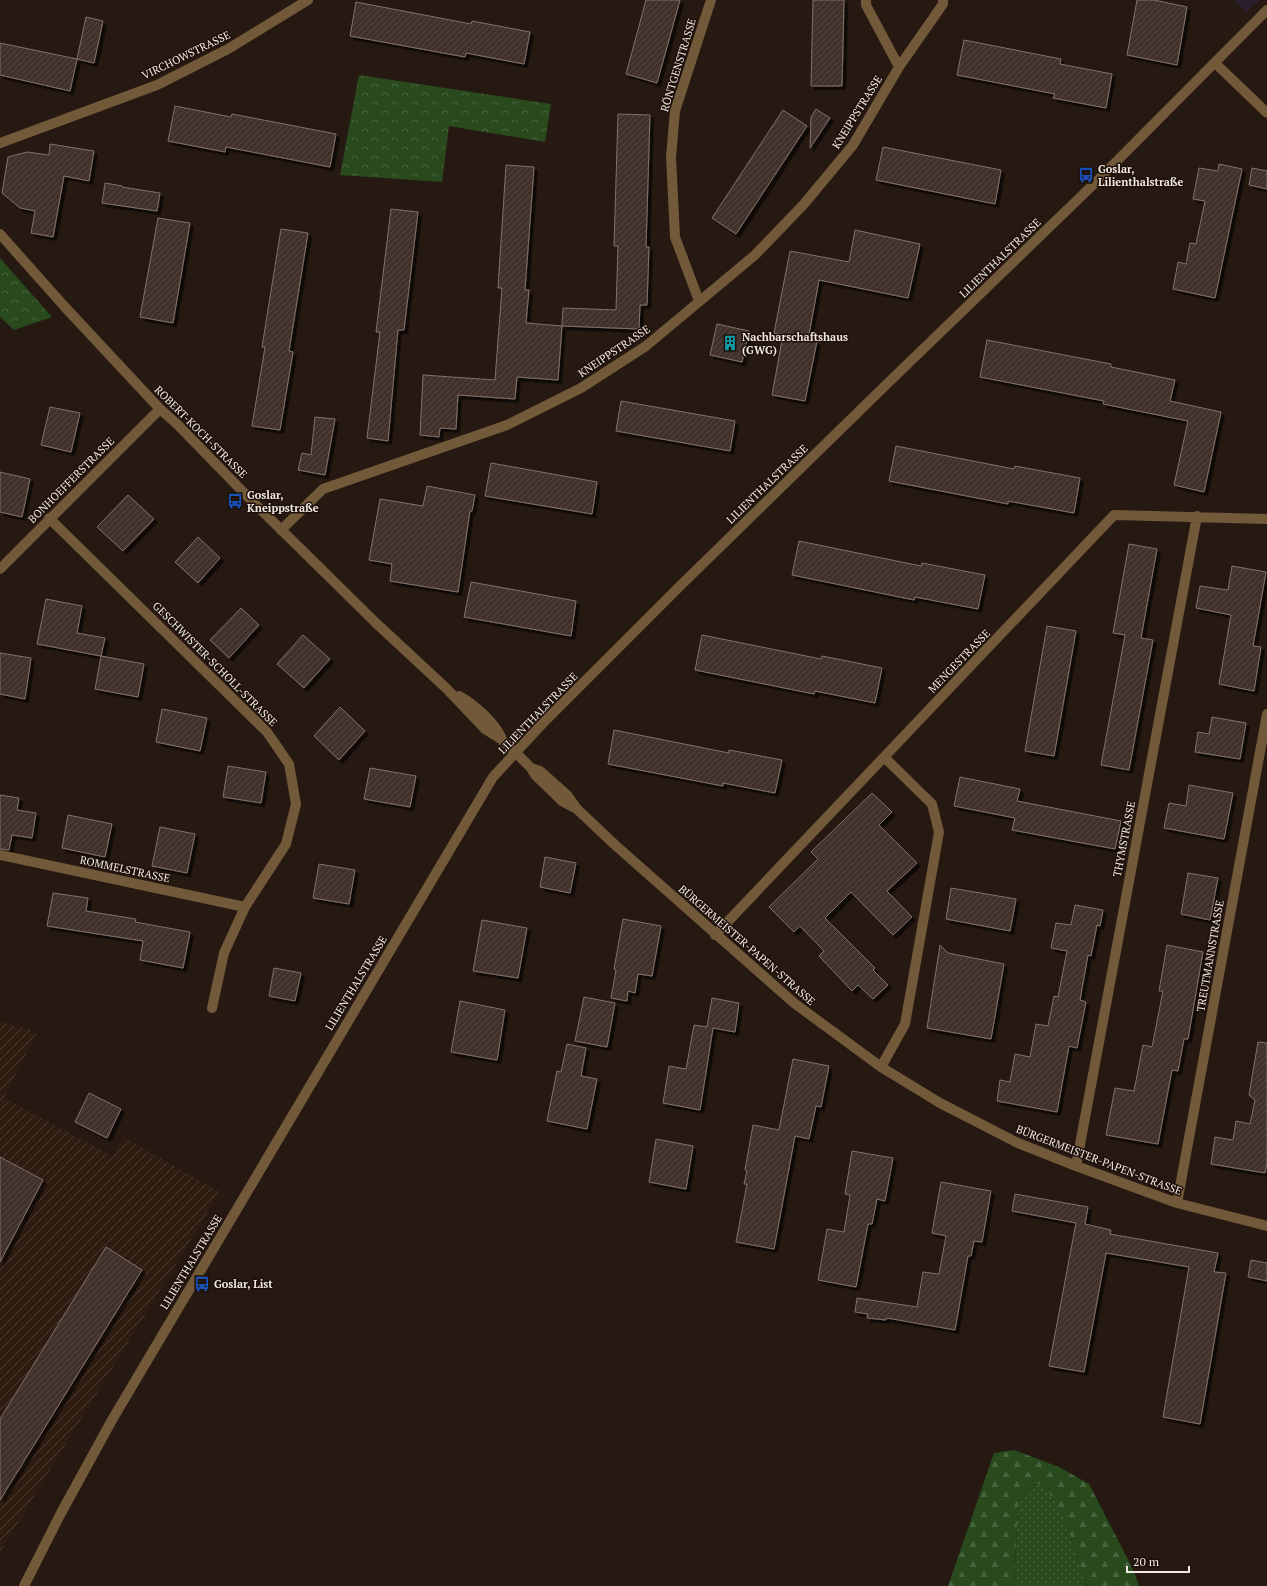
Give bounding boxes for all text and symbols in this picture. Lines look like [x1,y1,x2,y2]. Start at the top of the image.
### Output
street label: RÖNTGENSTRASSE [657,17,699,113]
street label: VIRCHOWSTRASSE [140,28,232,82]
street label: KNEIPPSTRASSE [829,73,885,151]
place label: Goslar, Lilienthalstraße [1098,162,1184,189]
bus stop icon: Goslar, Lilienthalstraße [1077,166,1095,184]
street label: LILIENTHALSTRASSE [956,215,1044,301]
street label: KNEIPPSTRASSE [575,322,653,380]
place label: Nachbarschaftshaus (GWG) [742,330,848,357]
building icon: Nachbarschaftshaus (GWG) [721,334,739,352]
street label: ROBERT-KOCH-STRASSE [152,383,250,481]
street label: BONHOEFFERSTRASSE [25,434,117,526]
street label: LILIENTHALSTRASSE [723,441,811,527]
place label: Goslar, Kneippstraße [247,488,319,515]
bus stop icon: Goslar, Kneippstraße [226,492,244,510]
street label: GESCHWISTER-SCHOLL-STRASSE [150,599,280,729]
street label: MENGESTRASSE [925,626,993,696]
street label: LILIENTHALSTRASSE [495,669,581,757]
street label: THYMSTRASSE [1110,800,1138,878]
street label: ROMMELSTRASSE [79,853,171,885]
street label: BÜRGERMEISTER-PAPEN-STRASSE [676,882,818,1008]
street label: TREUTMANNSTRASSE [1193,899,1227,1013]
street label: LILIENTHALSTRASSE [322,933,390,1033]
street label: BÜRGERMEISTER-PAPEN-STRASSE [1014,1122,1184,1198]
street label: LILIENTHALSTRASSE [157,1212,225,1312]
bus stop icon: Goslar, List [193,1275,211,1293]
place label: Goslar, List [214,1277,273,1291]
scale bar [1127,1548,1189,1574]
text: 20 m [1133,1554,1160,1569]

